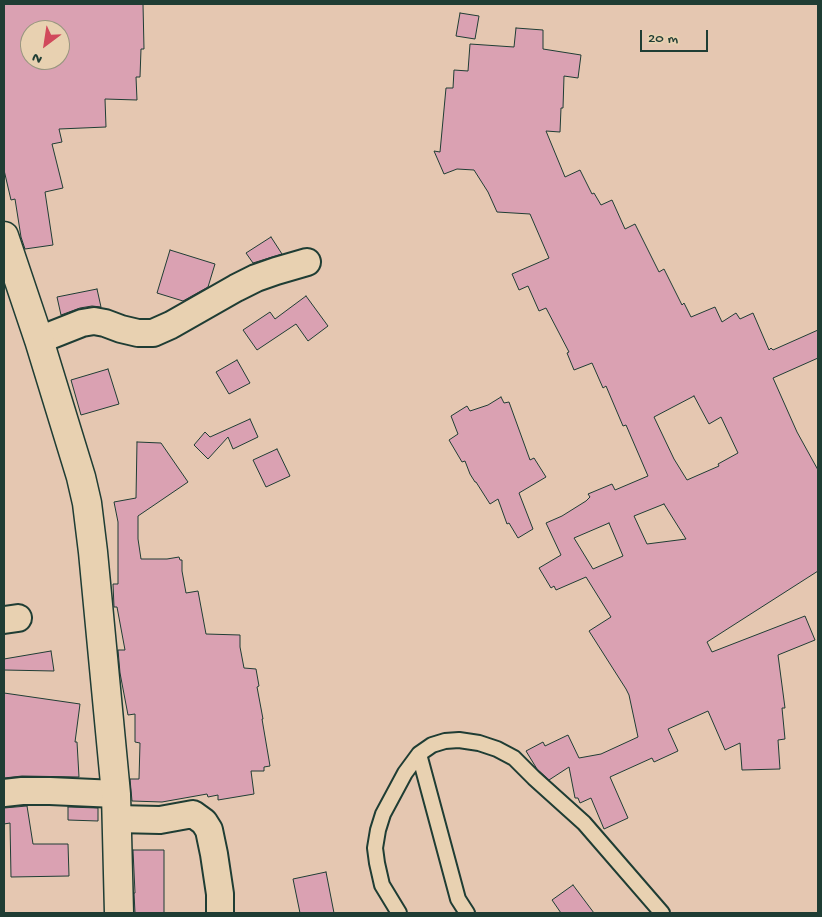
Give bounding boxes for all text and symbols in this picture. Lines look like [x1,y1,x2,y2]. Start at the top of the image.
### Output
north arrow [20,20,70,70]
scale bar [642,20,710,52]
text: 20 m [648,30,678,48]
text: N [29,48,46,67]

